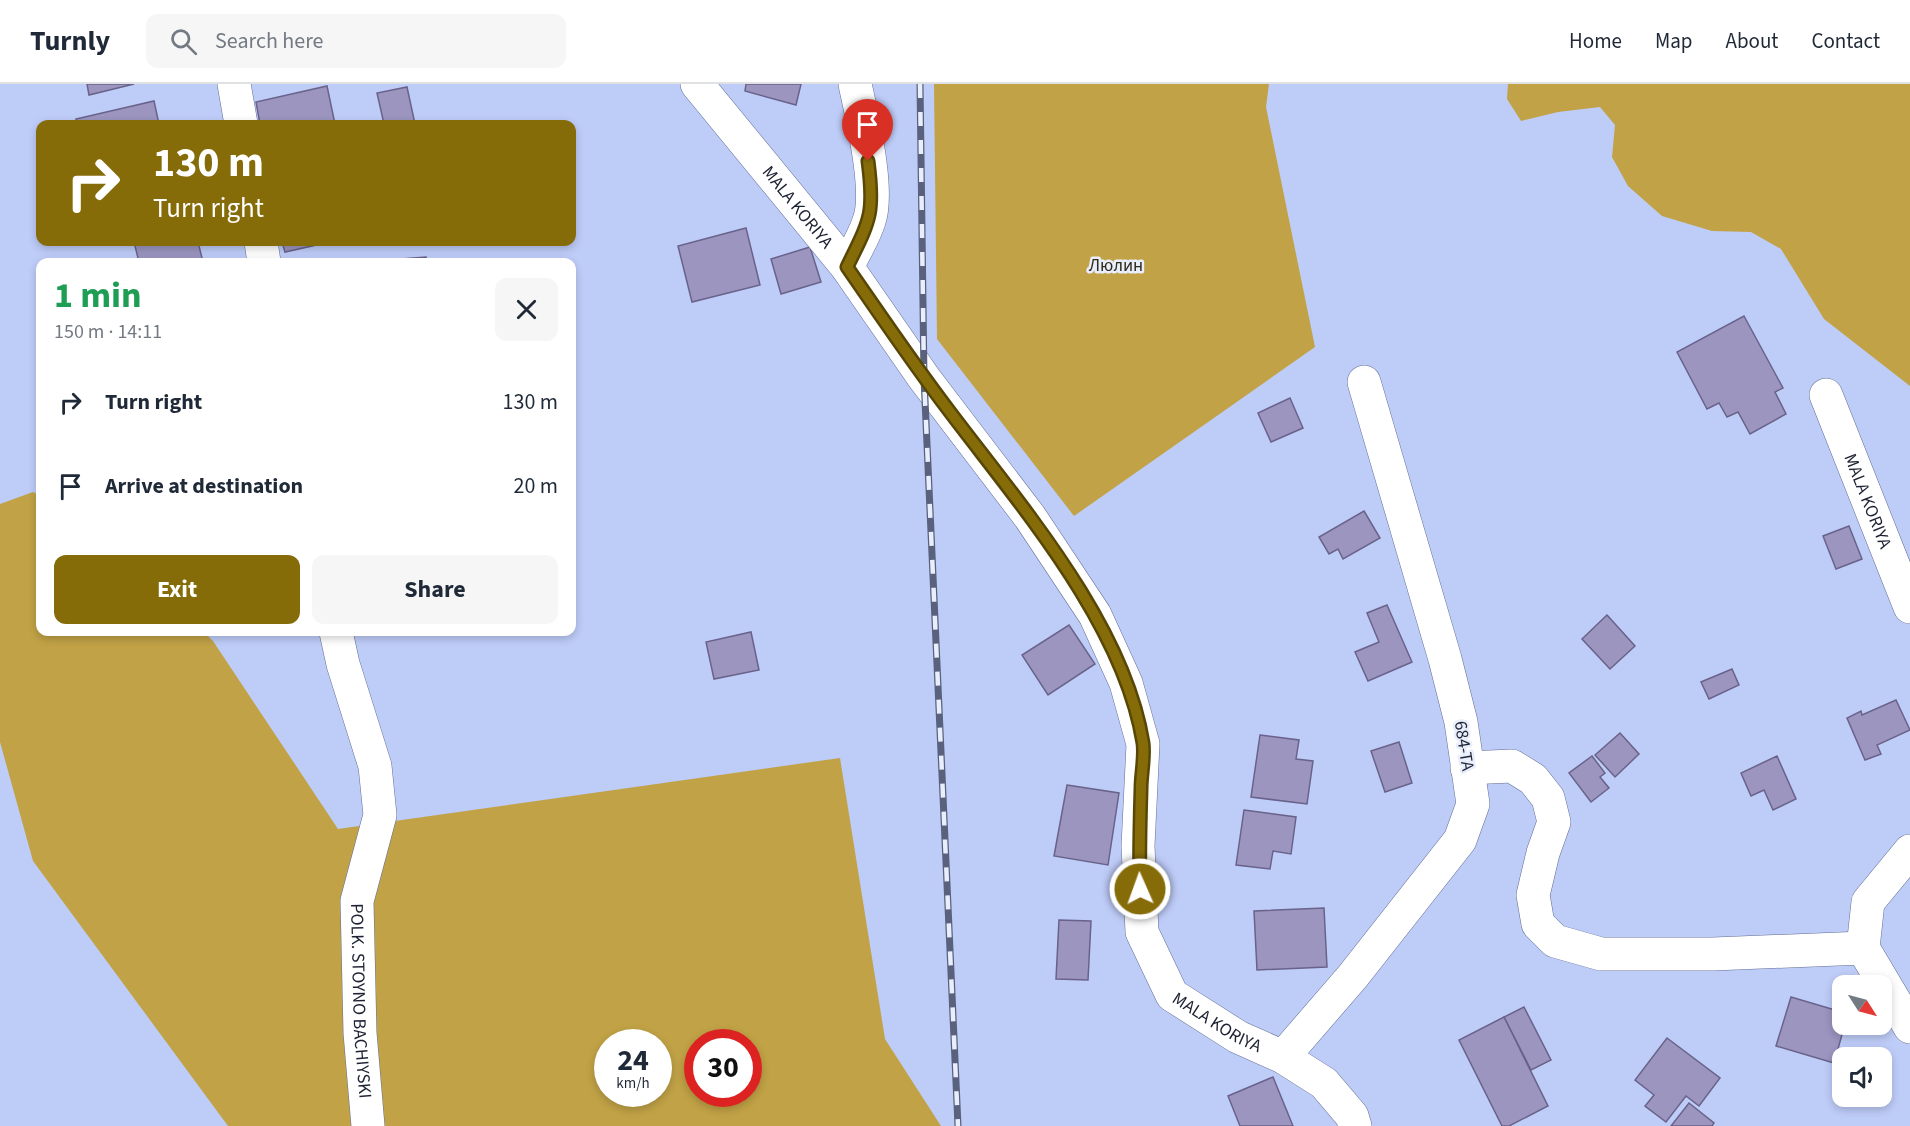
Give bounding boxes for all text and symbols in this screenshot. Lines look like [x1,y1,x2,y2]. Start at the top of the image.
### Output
search box [146,14,566,68]
text: Turnly [30,21,110,61]
icon: search [167,25,200,58]
text: Search here [215,25,324,57]
text: Home [1569,26,1622,56]
text: Map [1655,26,1693,56]
text: About [1726,26,1778,56]
text: Contact [1811,26,1880,56]
pin [842,99,893,161]
icon: arrive [851,108,884,141]
text: 130 m [153,133,264,193]
icon: right [54,144,132,222]
street label: MALA KORIYA [756,160,839,254]
text: Turn right [153,189,264,228]
park label: Люлин [1089,253,1143,278]
text: 1 min [54,270,142,321]
button: close [495,278,558,341]
text: 150 m · 14:11 [54,318,162,346]
icon: right [54,386,87,419]
text: Turn right [105,386,202,418]
text: 130 m [503,386,558,418]
street label: MALA KORIYA [1838,450,1898,552]
icon: arrive [54,470,87,503]
text: Arrive at destination [105,470,303,502]
text: 20 m [513,470,558,502]
button: Exit [54,555,300,624]
button: Share [312,555,558,624]
street label: 684-ТА [1448,719,1480,773]
position arrow [1108,857,1172,921]
street label: POLK. STOYNO BACHIYSKI [345,903,378,1100]
north arrow [1832,975,1892,1035]
map controls [1832,975,1892,1107]
street label: MALA KORIYA [1168,986,1266,1059]
speed limit sign: 30 [684,1029,762,1107]
text: 24 [617,1039,649,1082]
button: sound [1832,1047,1892,1107]
text: km/h [616,1073,650,1094]

